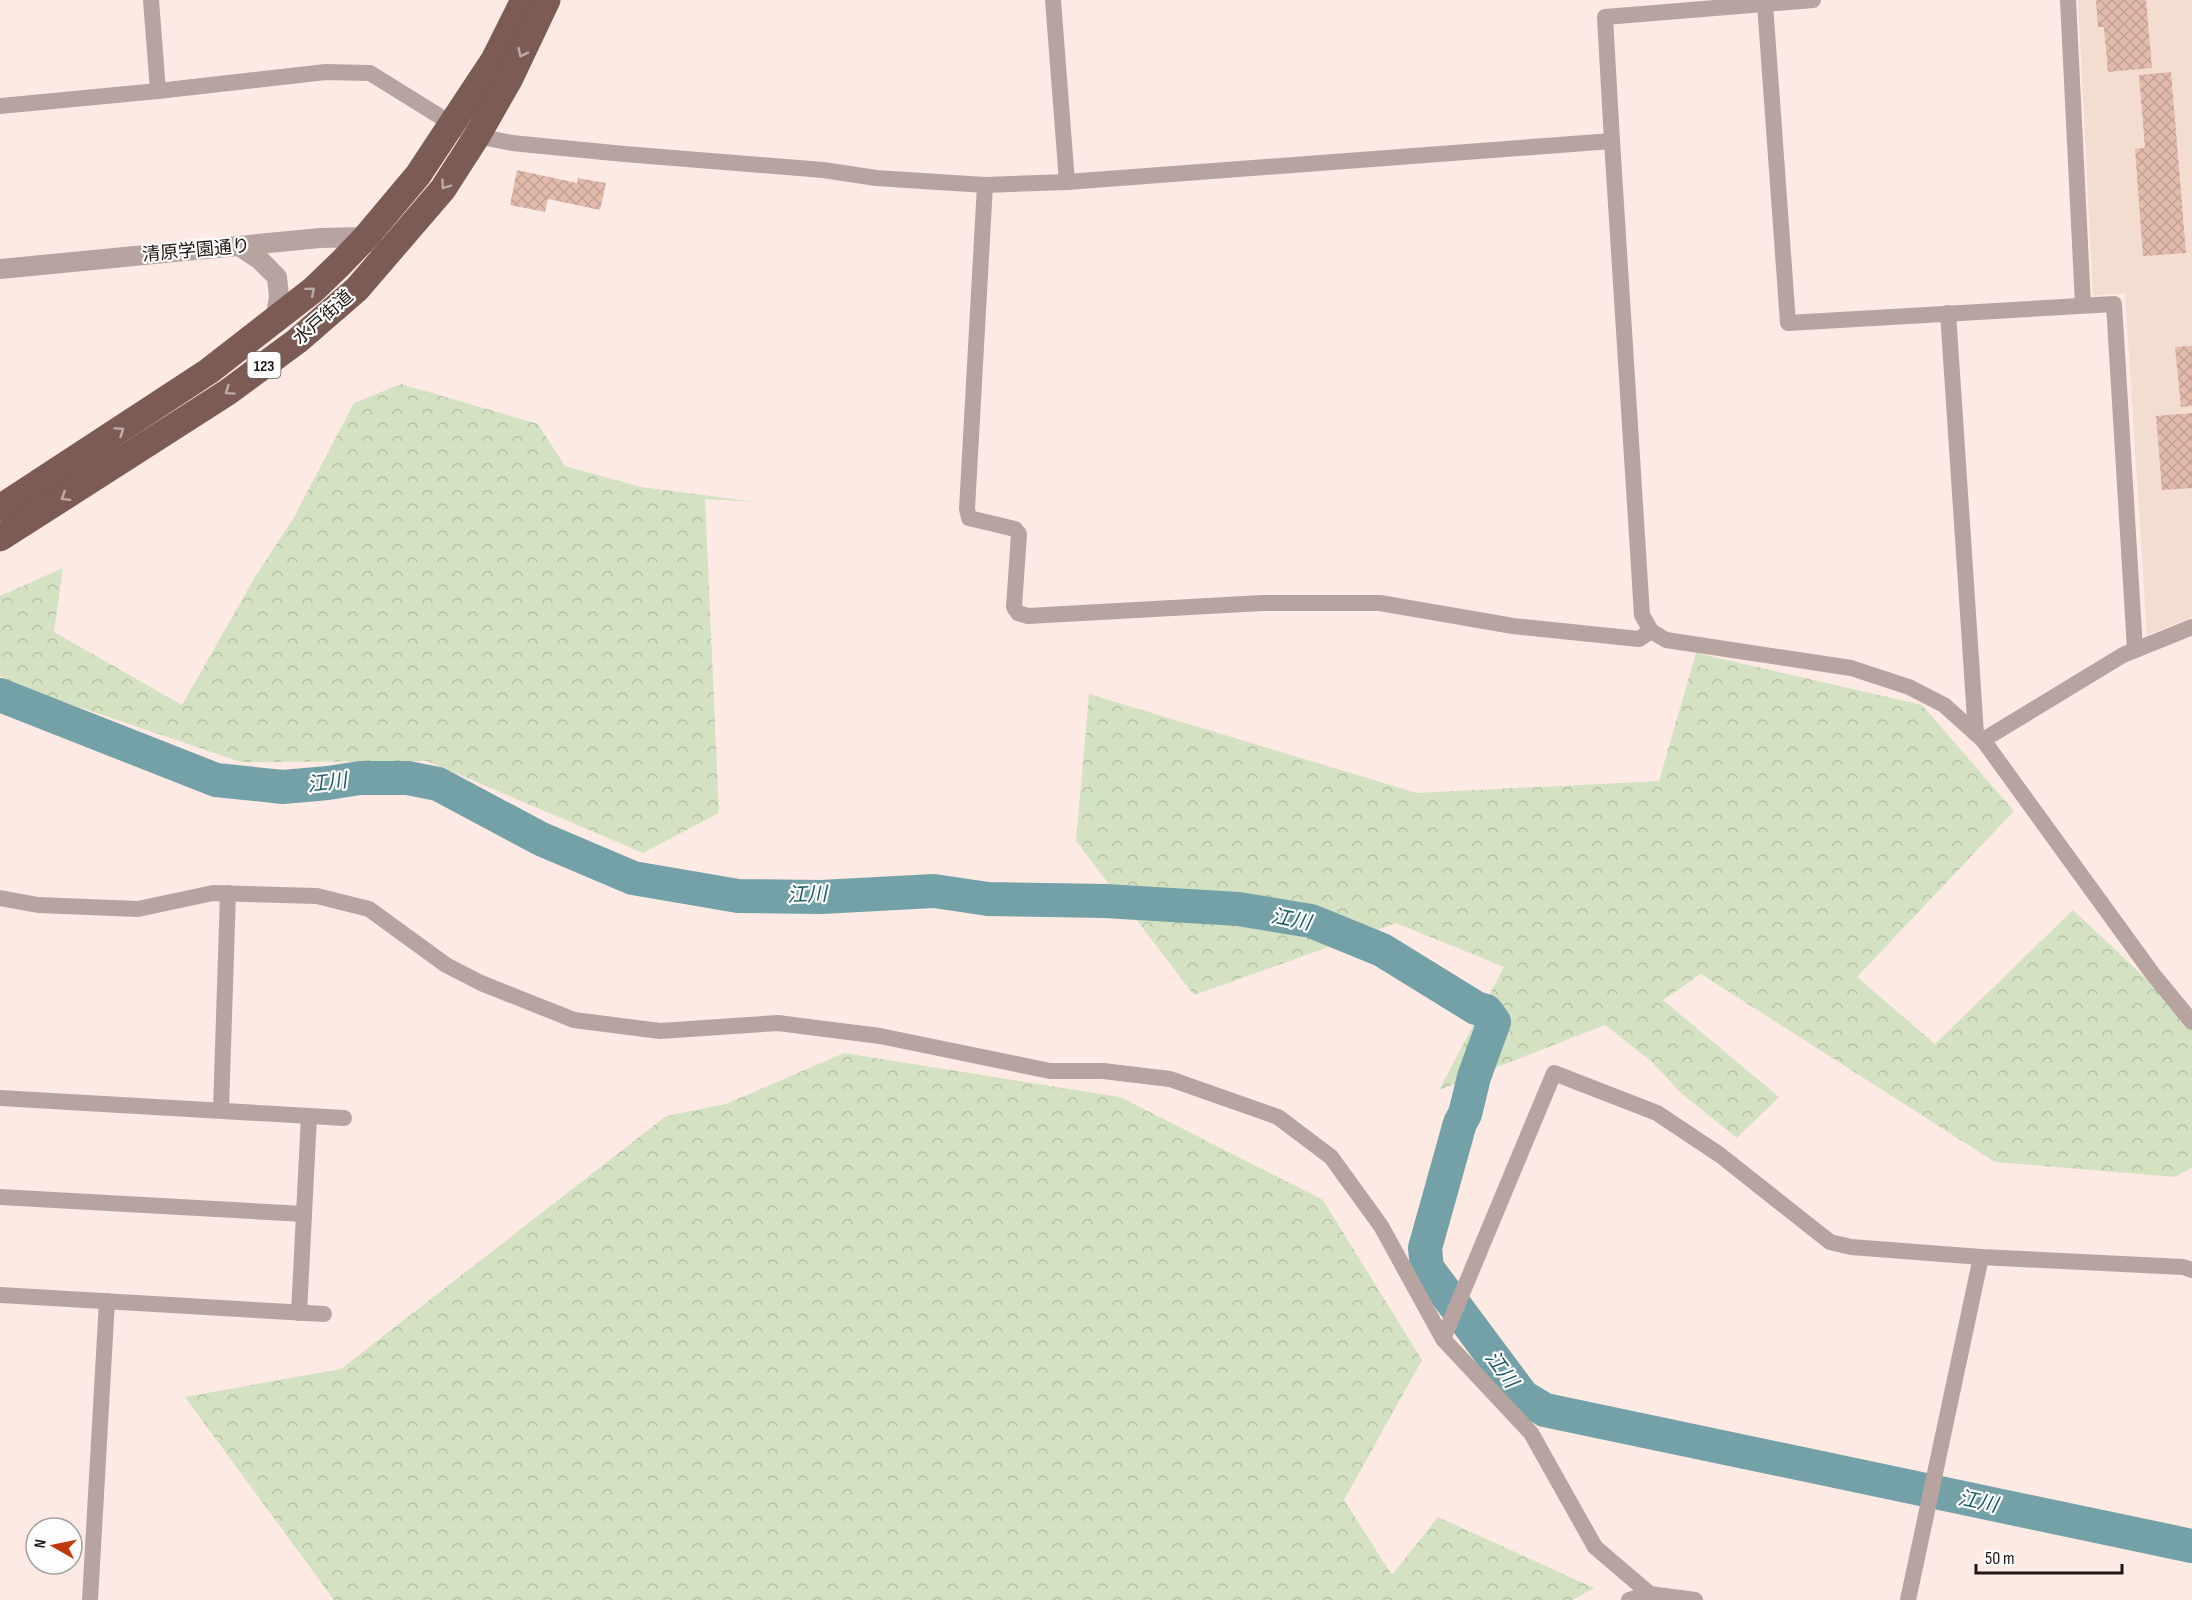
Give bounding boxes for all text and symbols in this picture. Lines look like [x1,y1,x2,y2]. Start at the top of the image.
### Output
one-way arrow [518,46,530,57]
one-way arrow [441,179,452,190]
street label: 清原学園通り [141,235,251,266]
street label: 水戸街道 [289,286,357,349]
one-way arrow [304,287,315,298]
road number: 123 [248,352,280,378]
one-way arrow [224,384,235,395]
one-way arrow [113,427,124,438]
one-way arrow [61,489,71,501]
water label: 江川 [306,768,350,797]
water label: 江川 [787,882,829,908]
water label: 江川 [1269,904,1315,936]
water label: 江川 [1480,1346,1524,1394]
water label: 江川 [1956,1486,2002,1518]
north arrow [24,1516,84,1576]
scale bar [1976,1537,2122,1575]
text: N [31,1538,51,1550]
text: 50 m [1985,1548,2015,1569]

